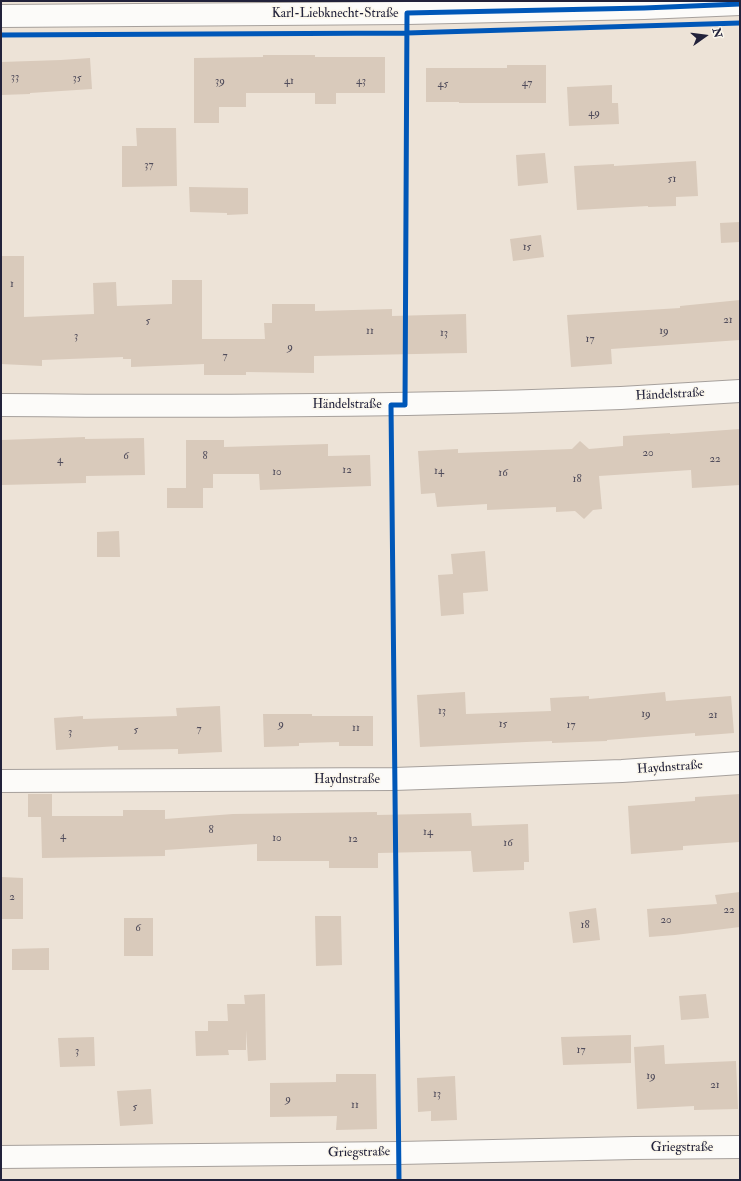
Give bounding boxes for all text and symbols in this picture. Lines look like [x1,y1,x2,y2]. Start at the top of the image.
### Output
street label: Karl-Liebknecht-Straße [272,6,398,22]
north arrow [685,16,725,56]
text: N [710,27,725,39]
house number: 33 [11,71,19,85]
house number: 35 [72,72,82,86]
house number: 39 [215,75,225,89]
house number: 41 [284,75,294,89]
house number: 43 [356,75,366,89]
house number: 47 [522,77,532,91]
house number: 45 [438,78,448,92]
house number: 49 [588,107,600,121]
house number: 37 [144,159,154,173]
house number: 51 [668,173,676,187]
house number: 15 [523,241,531,255]
house number: 1 [10,278,14,292]
house number: 21 [723,314,733,328]
house number: 5 [146,315,150,329]
house number: 11 [366,325,374,339]
house number: 19 [659,325,669,339]
house number: 13 [440,327,448,341]
house number: 3 [74,330,78,344]
house number: 17 [586,333,594,347]
house number: 9 [287,341,293,355]
house number: 7 [222,350,228,364]
street label: Händelstraße [635,385,705,405]
street label: Händelstraße [312,397,382,413]
house number: 20 [642,447,654,461]
house number: 6 [123,450,129,464]
house number: 8 [202,450,208,464]
house number: 22 [709,453,721,467]
house number: 4 [57,454,63,468]
house number: 12 [342,464,352,478]
house number: 14 [434,465,444,479]
house number: 10 [272,466,282,480]
house number: 16 [498,467,508,481]
house number: 18 [572,473,582,487]
house number: 13 [438,705,446,719]
house number: 19 [641,708,651,722]
house number: 21 [708,709,718,723]
house number: 9 [278,718,284,732]
house number: 15 [499,718,507,732]
house number: 17 [567,719,575,733]
house number: 11 [352,722,360,736]
house number: 7 [196,723,202,737]
house number: 5 [134,724,138,738]
house number: 3 [68,726,72,740]
street label: Haydnstraße [637,758,703,778]
street label: Haydnstraße [314,772,380,788]
house number: 8 [208,824,214,838]
house number: 14 [423,826,433,840]
house number: 4 [60,830,66,844]
house number: 10 [272,832,282,846]
house number: 12 [348,833,358,847]
house number: 16 [503,837,513,851]
house number: 2 [9,891,15,905]
house number: 22 [723,904,735,918]
house number: 20 [660,914,672,928]
house number: 18 [580,919,590,933]
house number: 6 [135,922,141,936]
house number: 17 [577,1044,585,1058]
house number: 3 [75,1045,79,1059]
house number: 19 [646,1070,656,1084]
house number: 21 [710,1079,720,1093]
house number: 13 [433,1088,441,1102]
house number: 9 [285,1093,291,1107]
house number: 11 [351,1099,359,1113]
house number: 5 [133,1101,137,1115]
street label: Griegstraße [651,1140,713,1156]
street label: Griegstraße [328,1145,390,1161]

